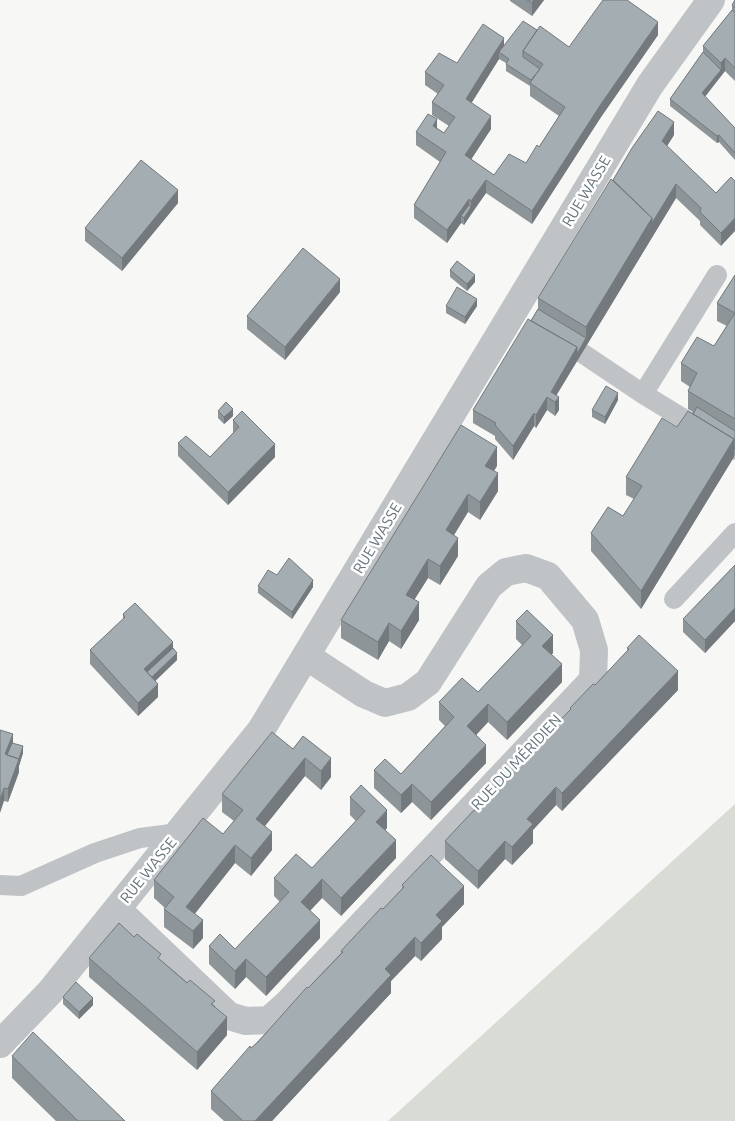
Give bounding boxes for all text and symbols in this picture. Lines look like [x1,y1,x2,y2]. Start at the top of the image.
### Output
street label: RUE WASSE [558,153,614,229]
street label: RUE WASSE [349,500,405,576]
street label: RUE DU MÉRIDIEN [468,711,564,813]
street label: RUE WASSE [116,834,180,906]

